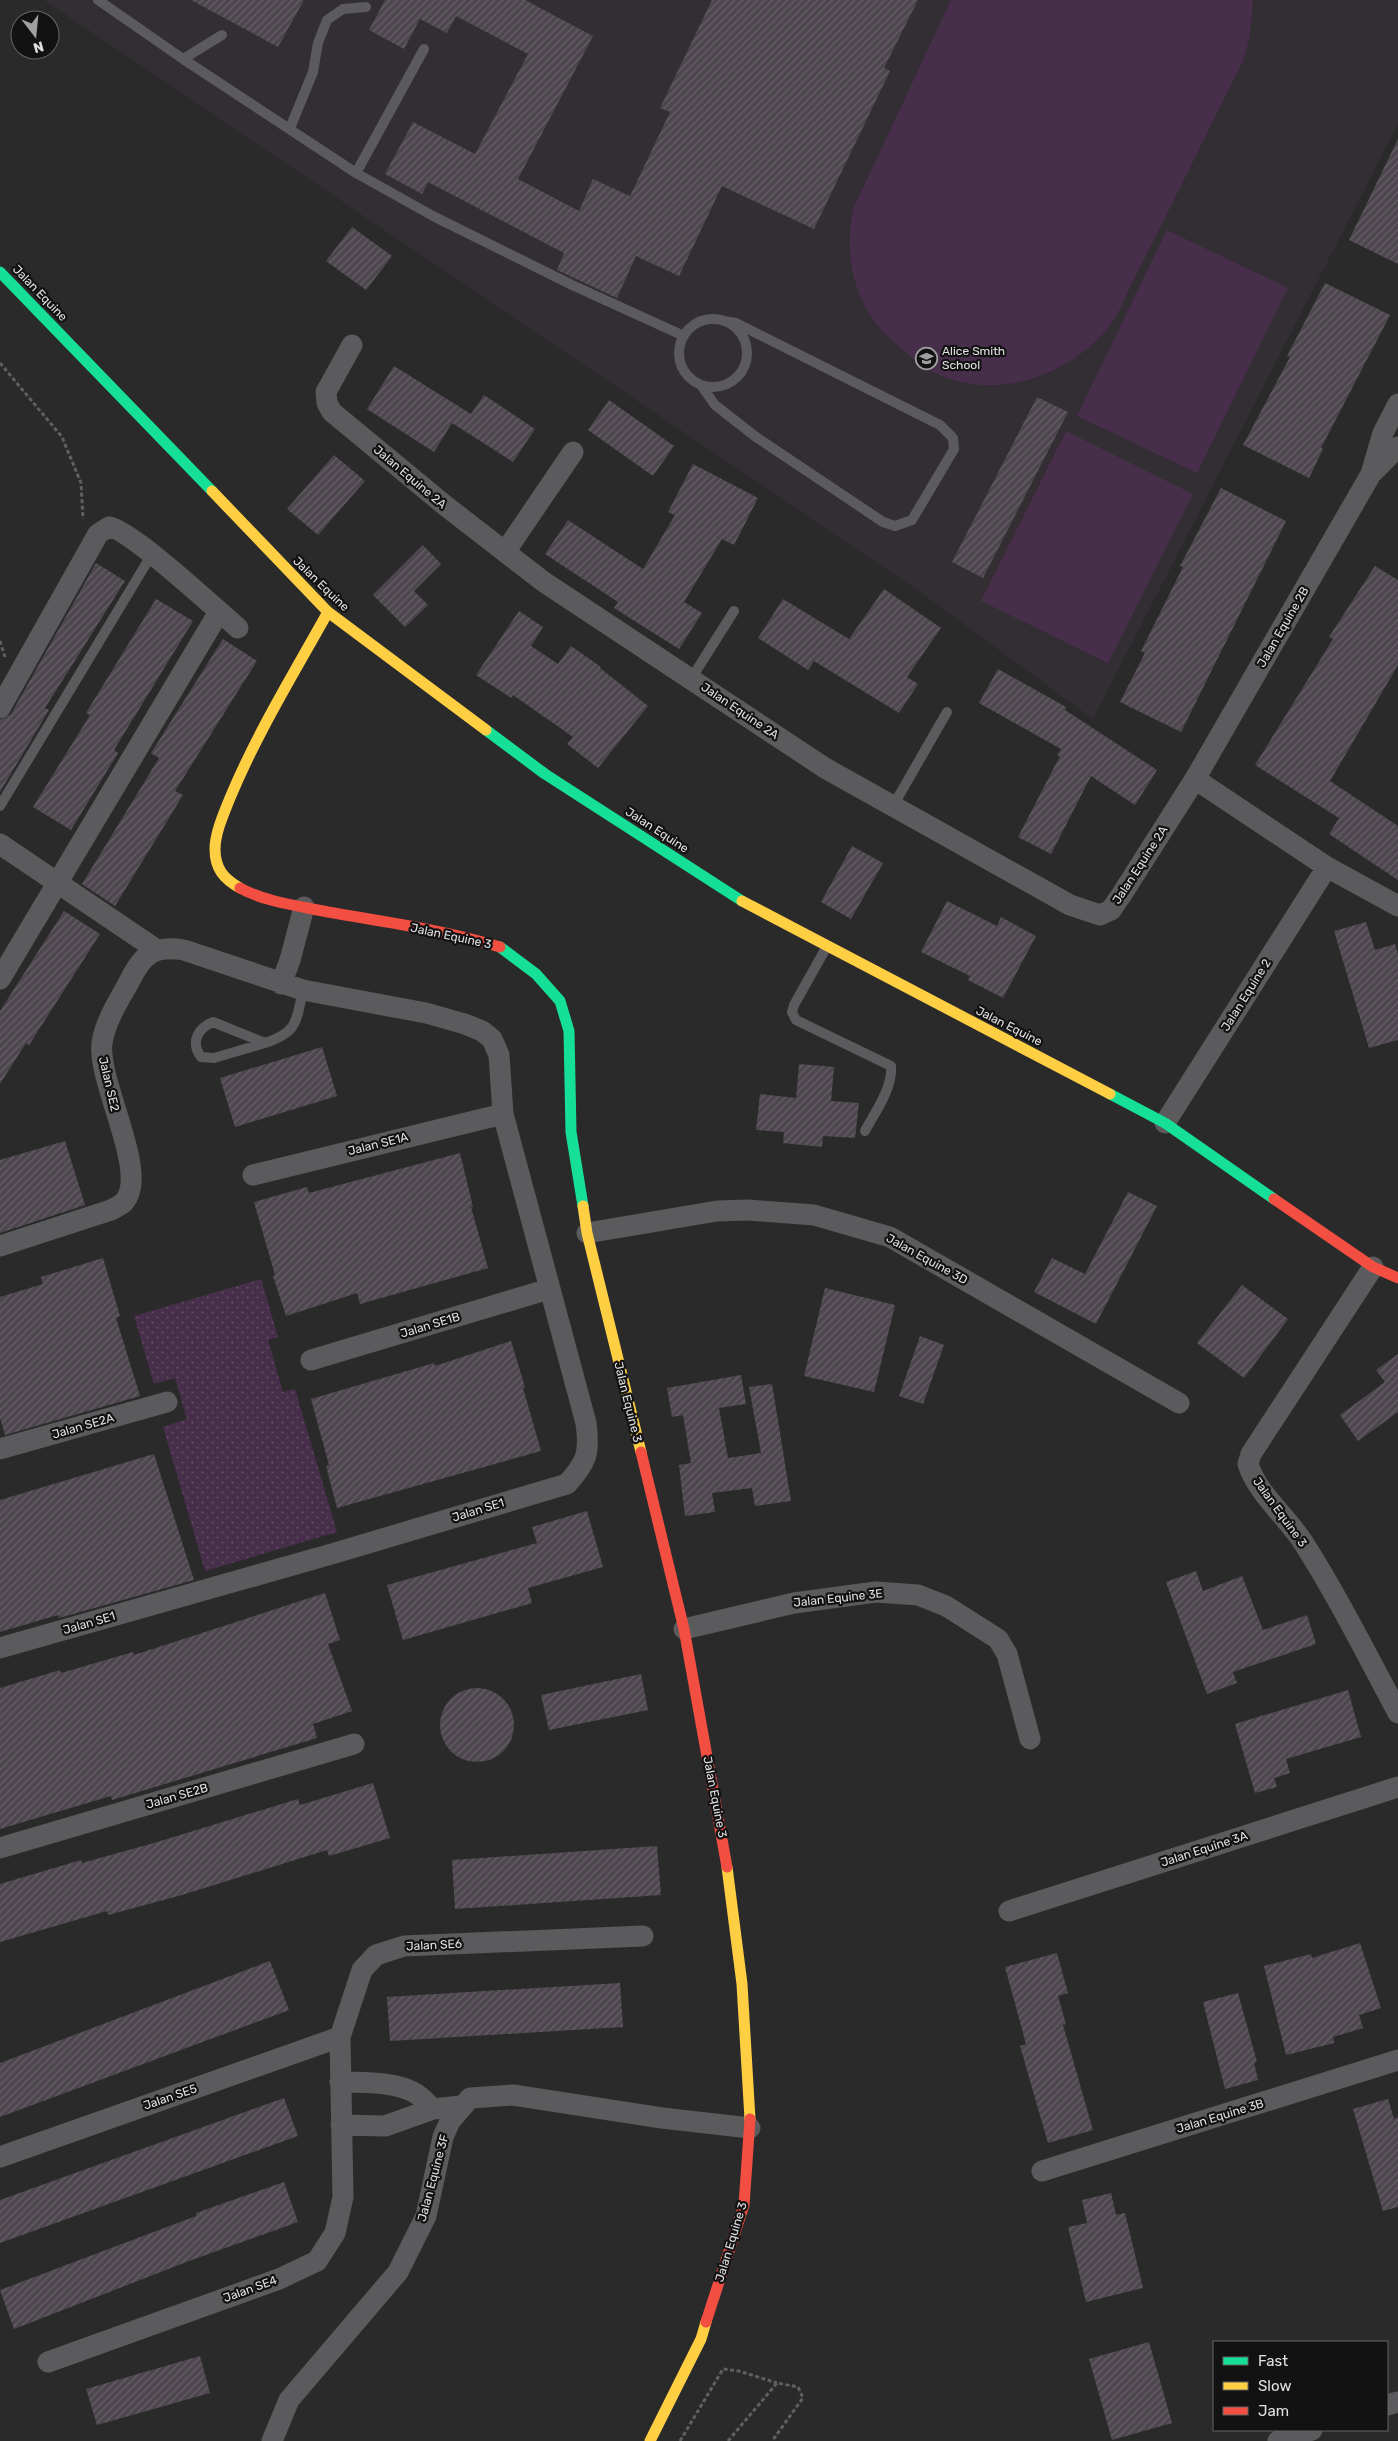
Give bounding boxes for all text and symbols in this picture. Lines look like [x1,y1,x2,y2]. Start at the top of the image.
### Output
north arrow [10,10,60,60]
text: N [31,37,46,57]
street label: Jalan Equine [10,262,70,324]
place label: Alice Smith School [942,344,1005,372]
school or university icon: Alice Smith School [914,346,938,370]
street label: Jalan Equine 2A [371,443,449,511]
street label: Jalan Equine [290,554,352,614]
street label: Jalan Equine 2B [1254,584,1312,670]
street label: Jalan Equine 2A [699,680,781,742]
street label: Jalan Equine [623,804,691,856]
street label: Jalan Equine 2A [1110,823,1170,907]
street label: Jalan Equine 3 [409,921,493,951]
street label: Jalan Equine 2 [1218,956,1274,1034]
street label: Jalan Equine [974,1003,1045,1049]
street label: Jalan SE2 [96,1055,122,1113]
street label: Jalan SE1A [346,1130,410,1158]
street label: Jalan Equine 3D [884,1231,970,1287]
street label: Jalan SE1B [398,1309,462,1341]
street label: Jalan Equine 3 [611,1360,645,1444]
street label: Jalan SE2A [50,1410,116,1442]
street label: Jalan Equine 3 [1250,1474,1310,1550]
street label: Jalan SE1 [450,1495,506,1525]
street label: Jalan Equine 3E [793,1586,883,1610]
street label: Jalan SE1 [61,1609,117,1637]
street label: Jalan Equine 3 [700,1755,730,1839]
street label: Jalan SE2B [144,1780,210,1812]
street label: Jalan Equine 3A [1159,1828,1249,1870]
street label: Jalan SE6 [406,1937,462,1953]
street label: Jalan SE5 [141,2081,199,2113]
street label: Jalan Equine 3B [1175,2096,1265,2136]
street label: Jalan Equine 3F [415,2133,451,2223]
street label: Jalan Equine 3 [712,2200,750,2284]
street label: Jalan SE4 [221,2273,279,2305]
legend [1213,2341,1388,2431]
text: Fast [1258,2352,1288,2370]
text: Slow [1258,2377,1291,2395]
text: Jam [1258,2402,1289,2420]

